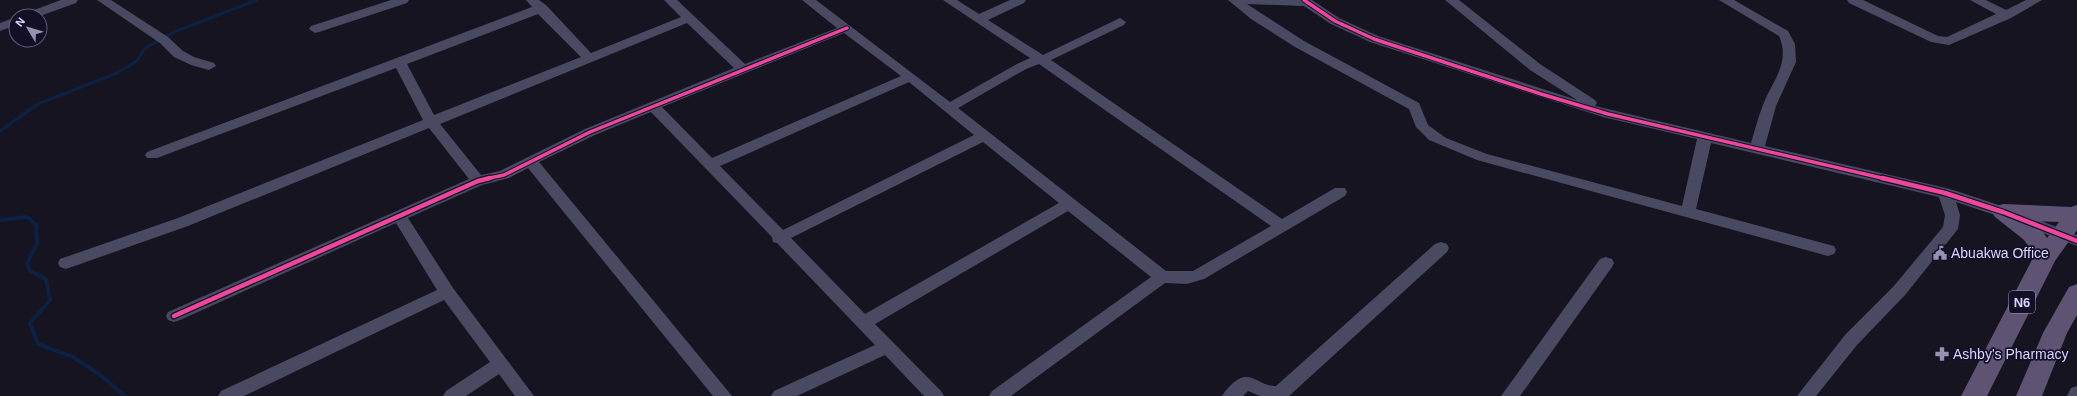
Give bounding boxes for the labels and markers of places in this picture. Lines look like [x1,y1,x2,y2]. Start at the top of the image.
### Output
public building icon: Abuakwa Office [1932,245,1948,261]
place label: Abuakwa Office [1951,245,2049,261]
pharmacy icon: Ashby's Pharmacy [1934,346,1950,362]
place label: Ashby's Pharmacy [1953,346,2069,362]

